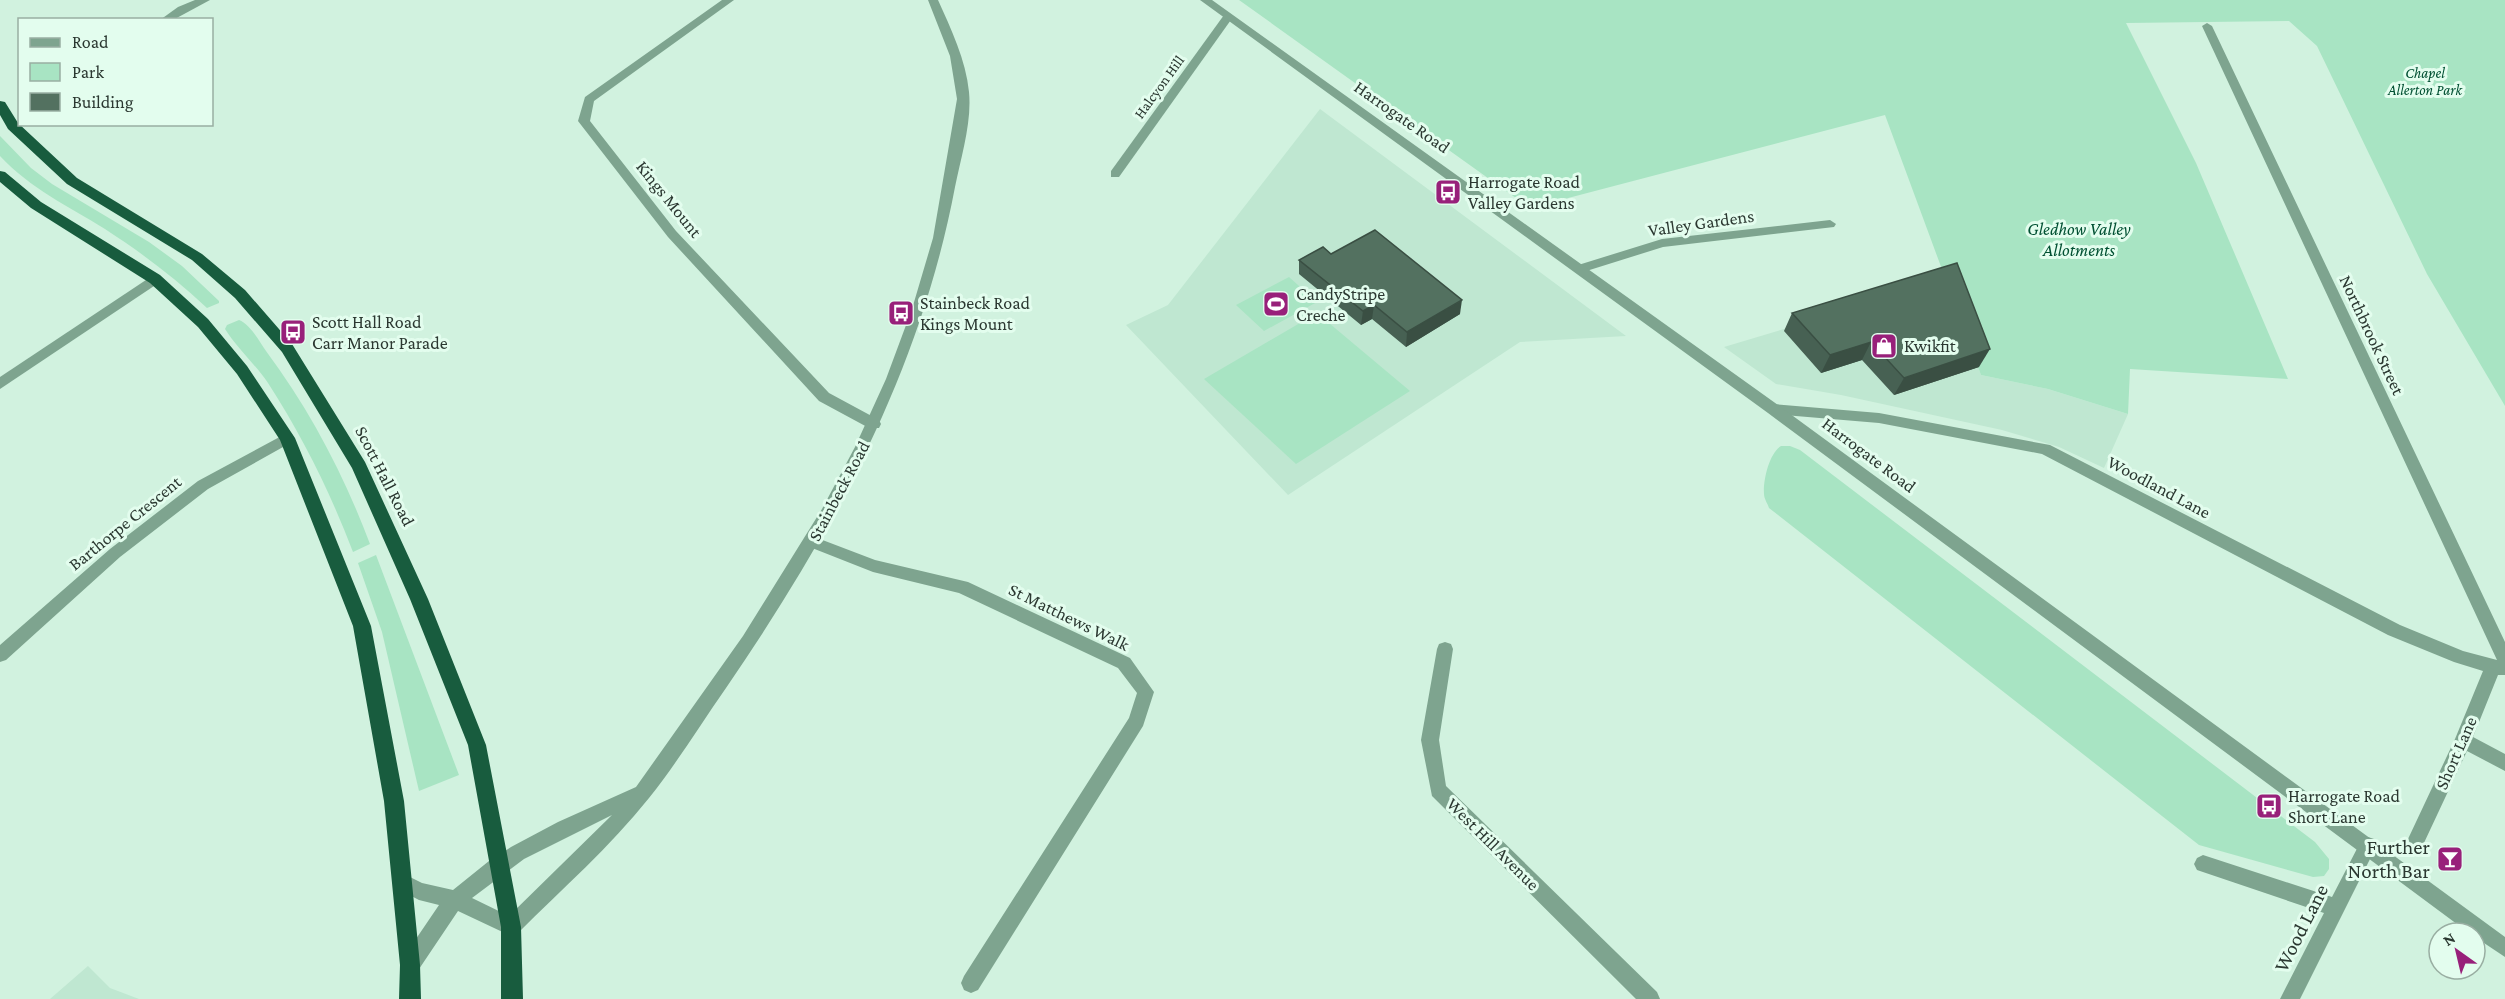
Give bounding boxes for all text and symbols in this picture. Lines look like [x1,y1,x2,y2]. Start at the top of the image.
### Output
legend [18,18,213,126]
text: Road [72,32,109,52]
street label: Halcyon Hill [1131,52,1188,122]
text: Park [72,62,104,82]
park label: Chapel Allerton Park [2387,65,2463,98]
street label: Harrogate Road [1350,77,1454,158]
text: Building [72,92,134,112]
street label: Kings Mount [632,157,707,242]
place label: Harrogate Road Valley Gardens [1468,172,1581,213]
bus stop icon: Harrogate Road Valley Gardens [1433,177,1463,207]
street label: Valley Gardens [1647,206,1755,240]
park label: Gledhow Valley Allotments [2027,219,2131,260]
street label: Northbrook Street [2335,272,2409,399]
place label: CandyStripe Creche [1296,284,1385,325]
sports icon: CandyStripe Creche [1261,289,1291,319]
place label: Stainbeck Road Kings Mount [920,293,1031,334]
bus stop icon: Stainbeck Road Kings Mount [886,298,916,328]
place label: Scott Hall Road Carr Manor Parade [312,312,448,353]
bus stop icon: Scott Hall Road Carr Manor Parade [278,317,308,347]
shop icon: Kwikfit [1869,331,1899,361]
place label: Kwikfit [1904,336,1957,356]
street label: Harrogate Road [1818,413,1920,497]
street label: Scott Hall Road [351,423,419,530]
street label: Stainbeck Road [804,437,874,544]
street label: Woodland Lane [2104,452,2214,523]
street label: Barthorpe Crescent [65,471,186,574]
street label: St Matthews Walk [1006,579,1133,655]
street label: Short Lane [2431,713,2481,793]
place label: Harrogate Road Short Lane [2288,786,2401,827]
bus stop icon: Harrogate Road Short Lane [2254,791,2284,821]
street label: West Hill Avenue [1443,794,1543,894]
place label: Further North Bar [2348,835,2431,883]
bar icon: Further North Bar [2435,844,2465,874]
street label: Wood Lane [2269,880,2333,976]
north arrow [2427,921,2487,981]
text: N [2440,929,2458,949]

